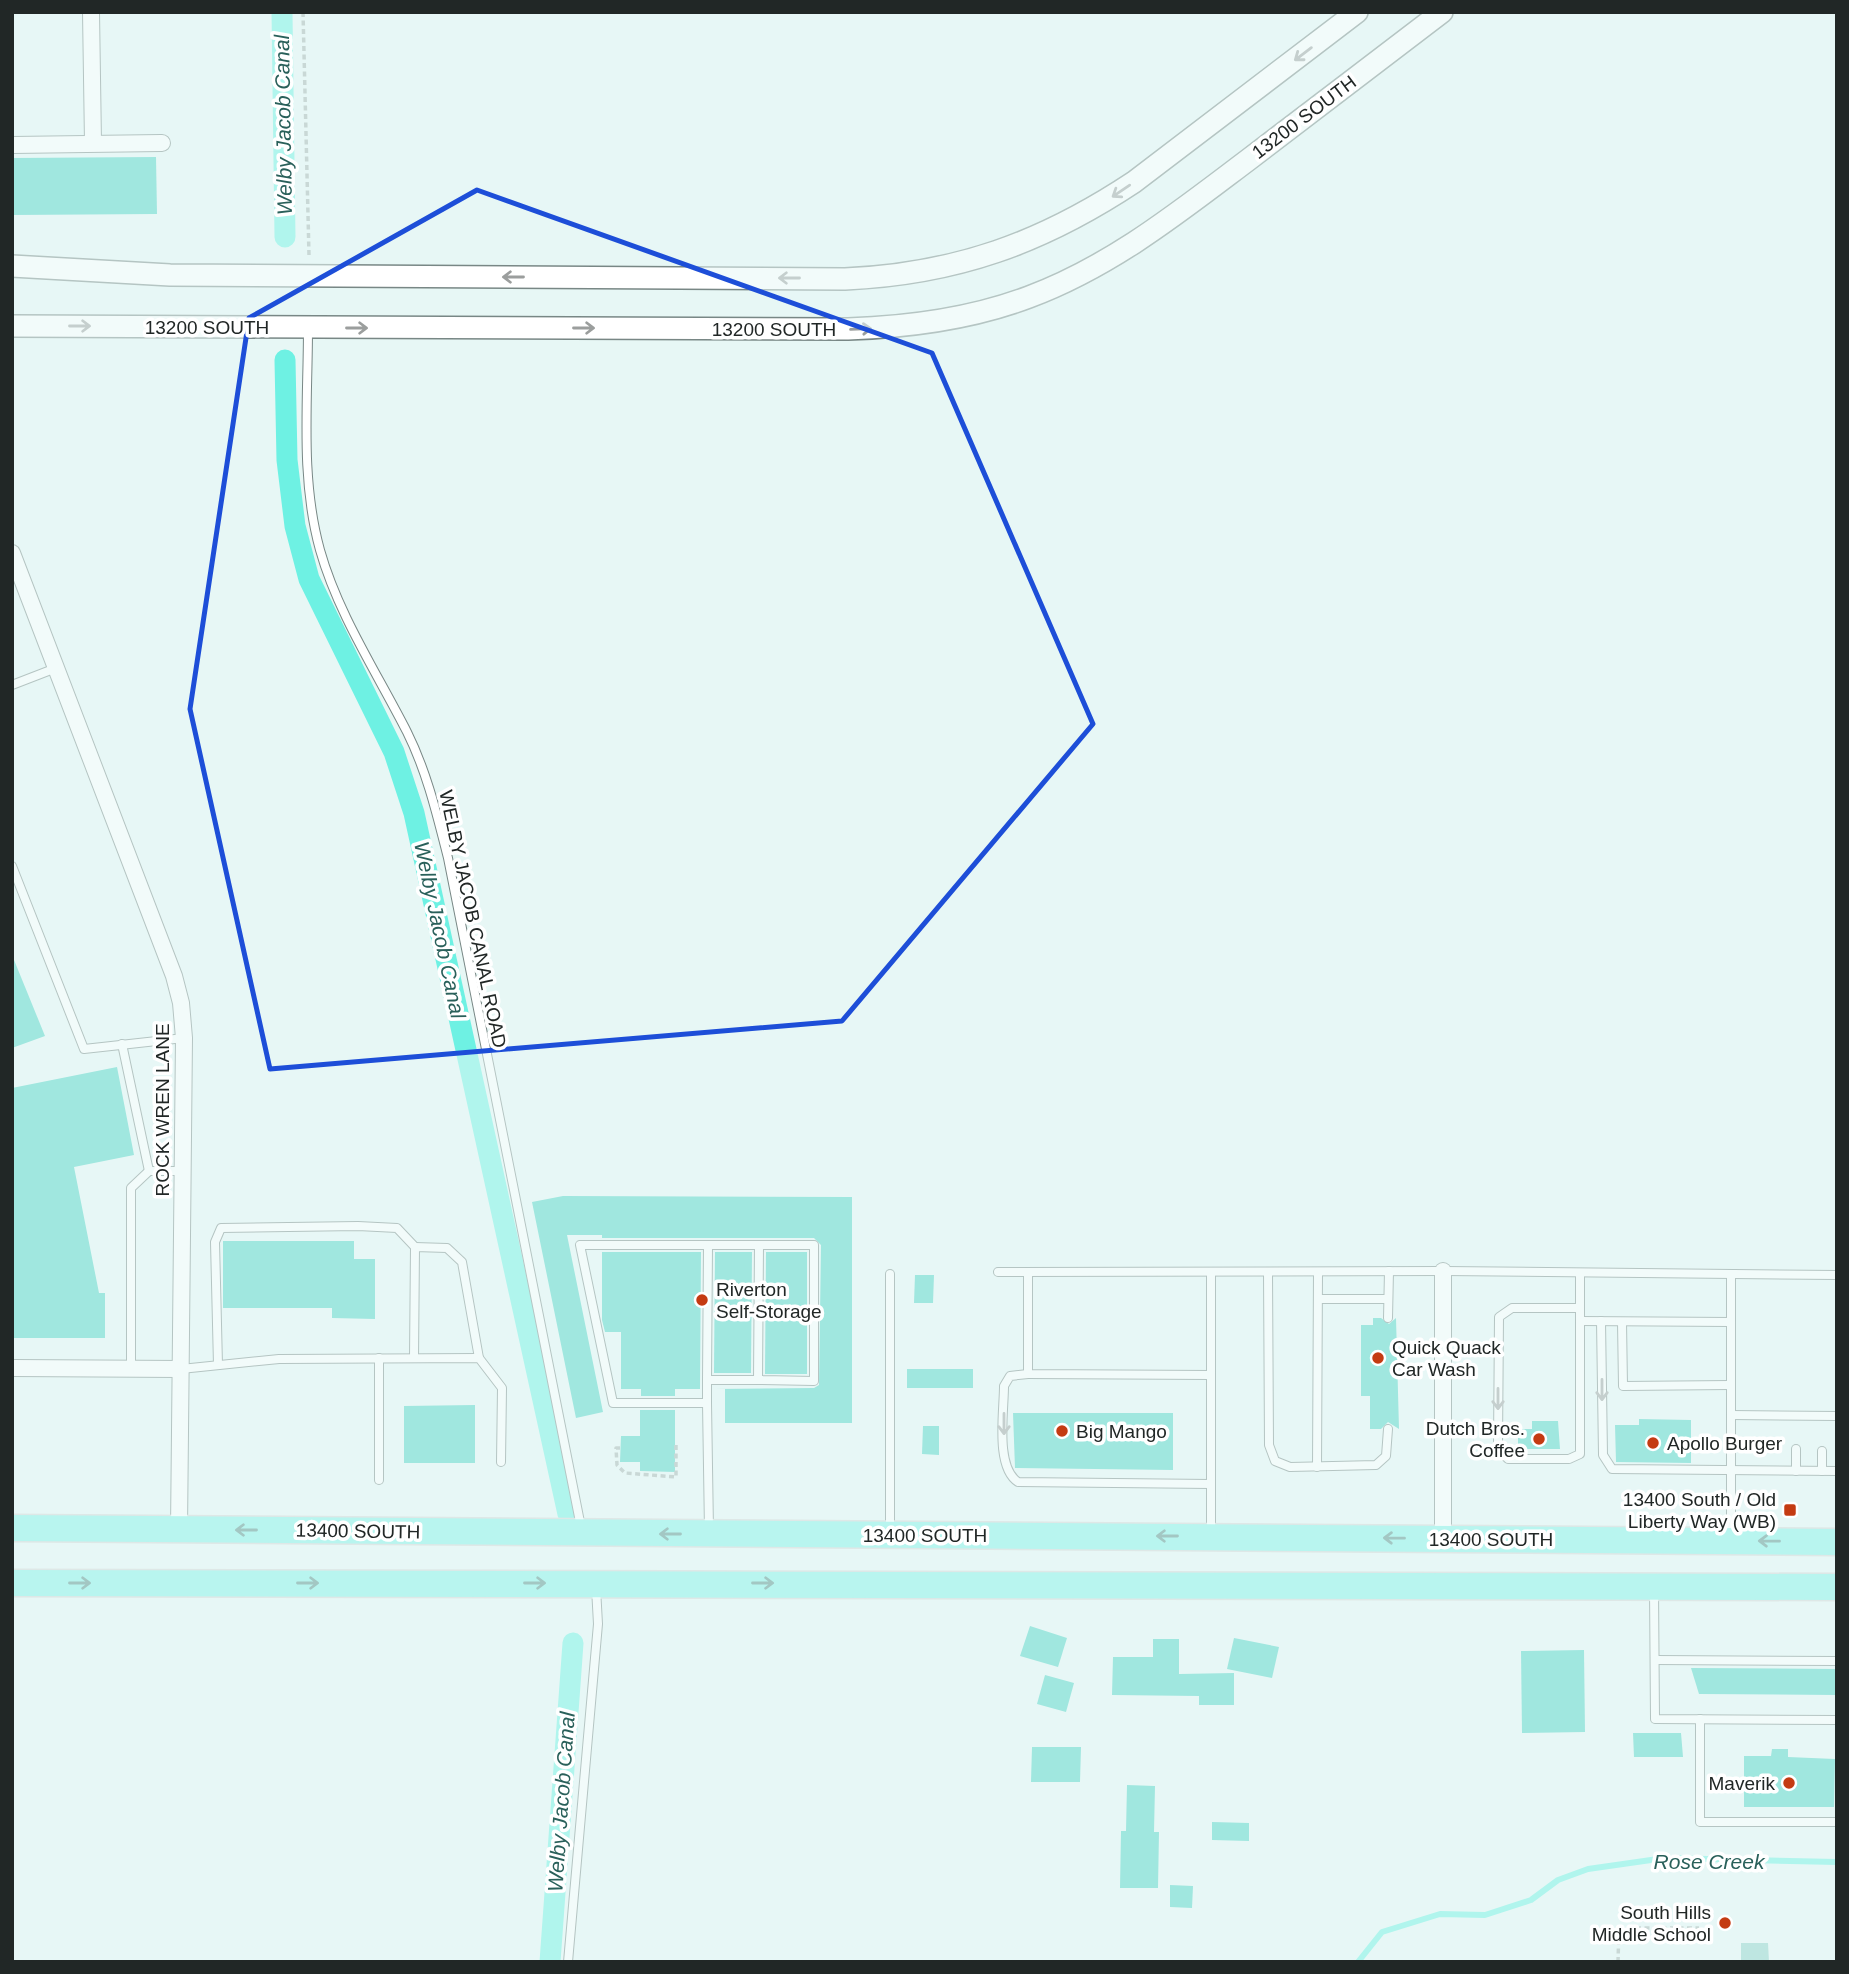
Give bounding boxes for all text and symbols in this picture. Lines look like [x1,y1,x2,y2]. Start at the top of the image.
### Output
water label: Welby Jacob Canal [270,33,296,215]
one-way arrow [1294,46,1312,61]
street label: 13200 SOUTH [1248,71,1360,163]
one-way arrow [1112,183,1131,198]
one-way arrow [501,270,524,284]
one-way arrow [778,271,801,285]
street label: 13200 SOUTH [145,317,269,338]
one-way arrow [69,319,92,333]
street label: 13200 SOUTH [712,319,836,340]
one-way arrow [345,321,368,335]
one-way arrow [573,322,596,335]
one-way arrow [849,322,872,335]
street label: WELBY JACOB CANAL ROAD [435,788,511,1050]
water label: Welby Jacob Canal [410,839,470,1022]
street label: ROCK WREN LANE [152,1023,173,1197]
place label: Riverton Self-Storage [716,1279,822,1322]
marker: Riverton Self-Storage [694,1292,710,1308]
place label: Quick Quack Car Wash [1392,1337,1501,1380]
marker: Quick Quack Car Wash [1370,1350,1386,1366]
one-way arrow [1595,1378,1609,1401]
one-way arrow [1491,1387,1505,1410]
one-way arrow [997,1412,1011,1435]
place label: Dutch Bros. Coffee [1426,1418,1525,1461]
place label: Big Mango [1076,1421,1167,1442]
marker: Big Mango [1054,1423,1070,1439]
marker: Dutch Bros. Coffee [1531,1431,1547,1447]
place label: Apollo Burger [1667,1433,1783,1454]
marker: Apollo Burger [1645,1435,1661,1451]
place label: 13400 South / Old Liberty Way (WB) [1623,1489,1776,1532]
marker: 13400 South / Old Liberty Way (WB) [1782,1502,1798,1518]
street label: 13400 SOUTH [296,1519,420,1543]
one-way arrow [235,1523,258,1537]
street label: 13400 SOUTH [863,1525,987,1546]
one-way arrow [658,1527,681,1541]
one-way arrow [1155,1529,1178,1543]
street label: 13400 SOUTH [1429,1529,1553,1550]
one-way arrow [1383,1531,1406,1545]
one-way arrow [1757,1535,1780,1548]
one-way arrow [69,1576,92,1590]
one-way arrow [296,1576,319,1590]
one-way arrow [524,1576,547,1590]
one-way arrow [751,1576,774,1590]
water label: Welby Jacob Canal [543,1710,579,1893]
place label: Maverik [1708,1773,1775,1794]
marker: Maverik [1781,1775,1797,1791]
water label: Rose Creek [1654,1850,1766,1873]
place label: South Hills Middle School [1592,1902,1711,1945]
marker: South Hills Middle School [1717,1915,1733,1931]

